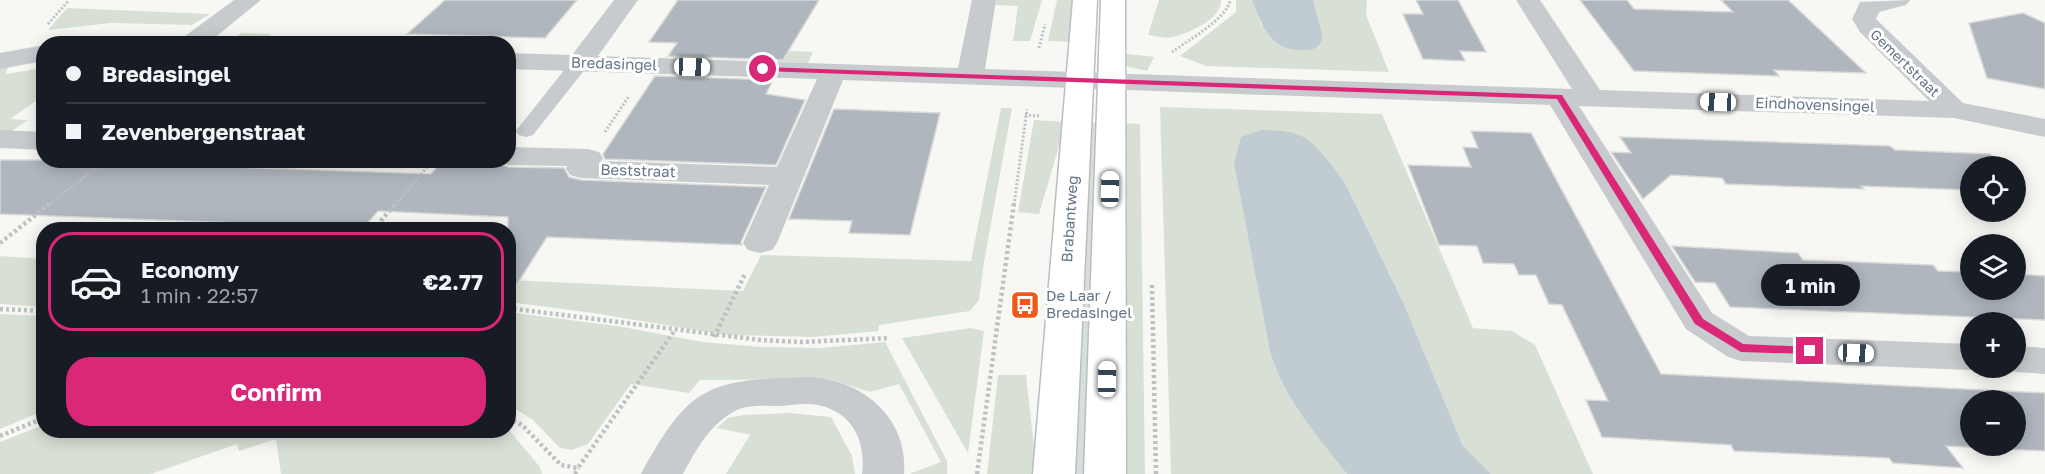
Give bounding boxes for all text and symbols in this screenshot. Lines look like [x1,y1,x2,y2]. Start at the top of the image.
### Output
street label: Gemertstraat [1867,25,1943,100]
street label: Bredasingel [571,53,658,74]
route start [749,55,776,82]
car [674,57,710,77]
text: Bredasingel [102,60,231,87]
car [1700,92,1736,112]
street label: Eindhovensingel [1755,93,1875,115]
text: Zevenbergenstraat [102,118,305,145]
map controls [1960,156,2026,456]
button: locate [1960,156,2026,222]
street label: Beststraat [600,160,676,180]
car [1101,171,1119,207]
street label: Brabantweg [1057,175,1081,263]
button: layers [1960,234,2026,300]
icon: car [69,255,123,309]
text: Economy [141,256,239,283]
callout: 1 min [1760,264,1860,306]
text: €2.77 [423,268,483,295]
text: 1 min [1785,273,1836,297]
text: 1 min · 22:57 [141,283,258,307]
place label: De Laar / Bredasingel [1046,286,1132,321]
bus stop icon: De Laar / Bredasingel [1009,289,1041,321]
button: + [1960,312,2026,378]
route end [1796,337,1823,364]
car [1838,343,1874,363]
button: Confirm [66,357,486,426]
car [1098,361,1116,397]
button: − [1960,390,2026,456]

